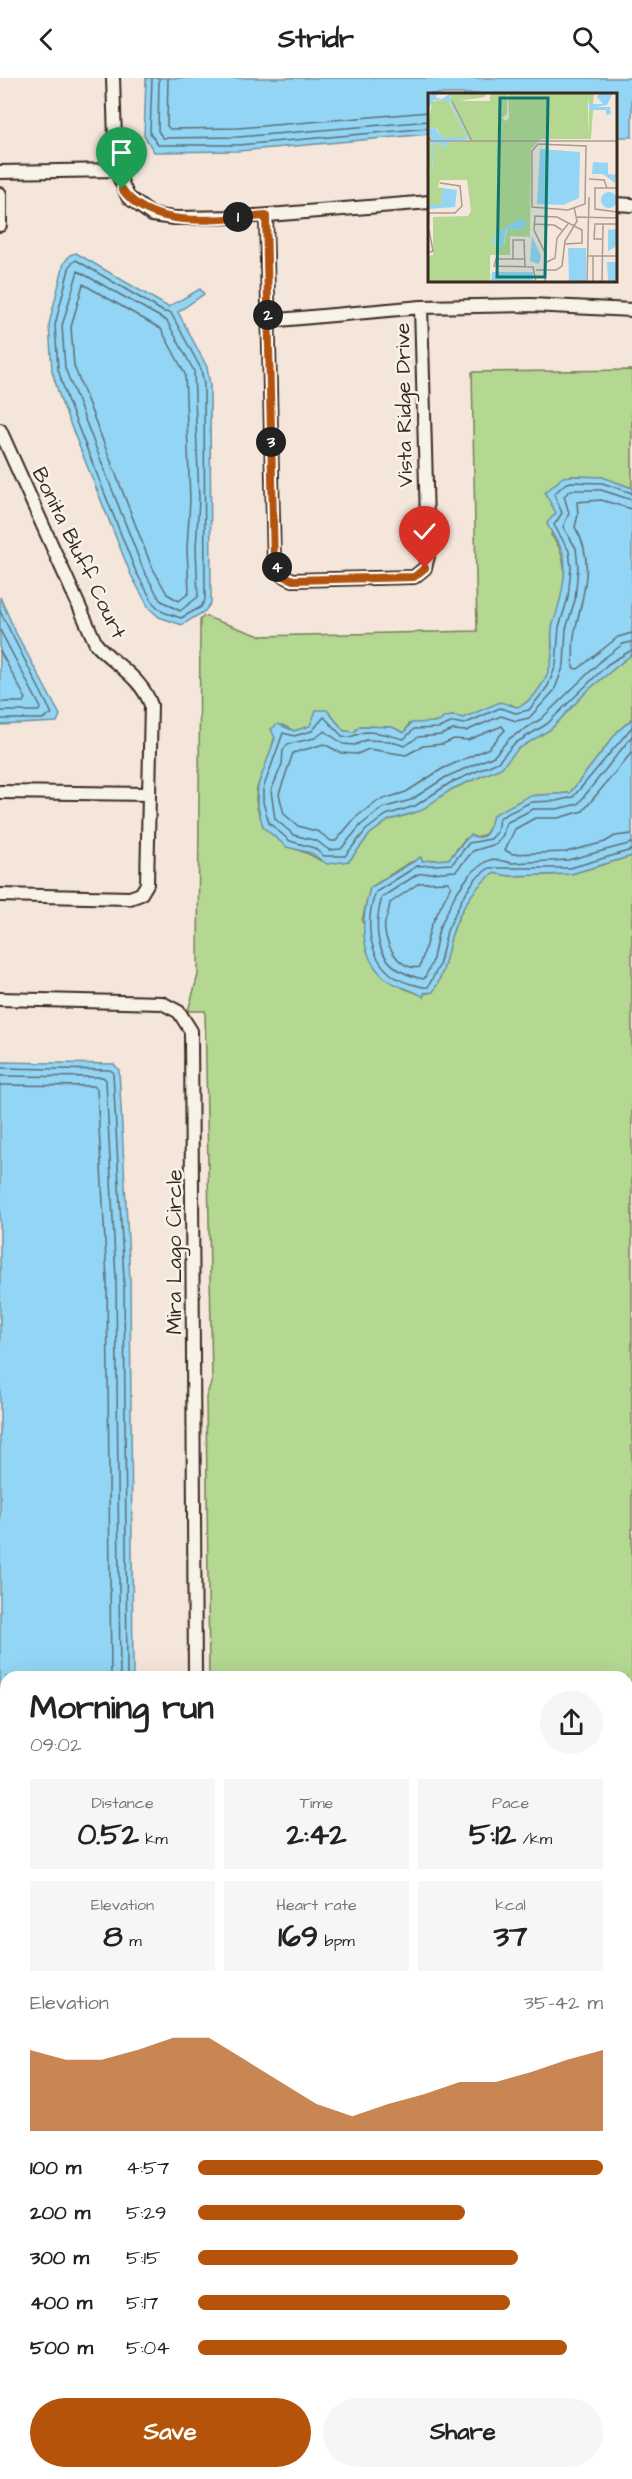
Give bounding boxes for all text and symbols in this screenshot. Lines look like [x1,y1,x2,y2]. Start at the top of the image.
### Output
text: Stridr [278,20,354,58]
icon: back [30,23,63,56]
icon: search [569,23,602,56]
inset map [428,93,617,282]
pin [96,127,147,189]
icon: arrive [105,136,138,169]
pin: 1 [223,202,253,232]
text: 1 [237,206,239,228]
pin: 2 [253,300,283,330]
text: 2 [263,304,273,326]
street label: Vista Ridge Drive [388,322,422,488]
pin: 3 [256,427,286,457]
text: 3 [267,431,275,453]
street label: Bonita Bluff Court [25,462,133,644]
pin [399,506,450,568]
icon: check [408,515,441,548]
pin: 4 [262,552,292,582]
text: 4 [272,556,282,578]
street label: Mira Lago Circle [160,1169,191,1335]
text: Morning run [30,1685,214,1731]
button: share [540,1691,603,1754]
text: 09:02 [30,1731,81,1759]
text: Distance [91,1792,154,1814]
text: Time [300,1792,333,1814]
text: Pace [492,1792,529,1814]
text: 0.52 [77,1814,139,1856]
text: 2:42 [287,1814,346,1856]
text: 5:12 [469,1814,516,1856]
text: km [139,1828,168,1850]
text: /km [516,1828,552,1850]
text: Elevation [91,1894,154,1916]
text: Heart rate [276,1894,357,1916]
text: kcal [495,1894,526,1916]
text: 8 [103,1916,123,1958]
text: 169 [278,1916,318,1958]
text: 37 [494,1916,527,1958]
text: m [123,1930,142,1952]
text: bpm [318,1930,355,1952]
text: Elevation [30,1989,109,2017]
text: 35–42 m [524,1989,603,2017]
text: 100 m [30,2154,81,2182]
text: 4:57 [126,2154,169,2182]
text: 200 m [30,2199,90,2227]
text: 5:29 [126,2199,166,2227]
text: 300 m [30,2244,89,2272]
text: 5:15 [126,2244,160,2272]
text: 400 m [30,2289,92,2317]
text: 5:17 [126,2289,158,2317]
text: 500 m [30,2334,93,2362]
text: 5:04 [126,2334,170,2362]
button: Save [30,2398,311,2467]
button: Share [323,2398,603,2467]

